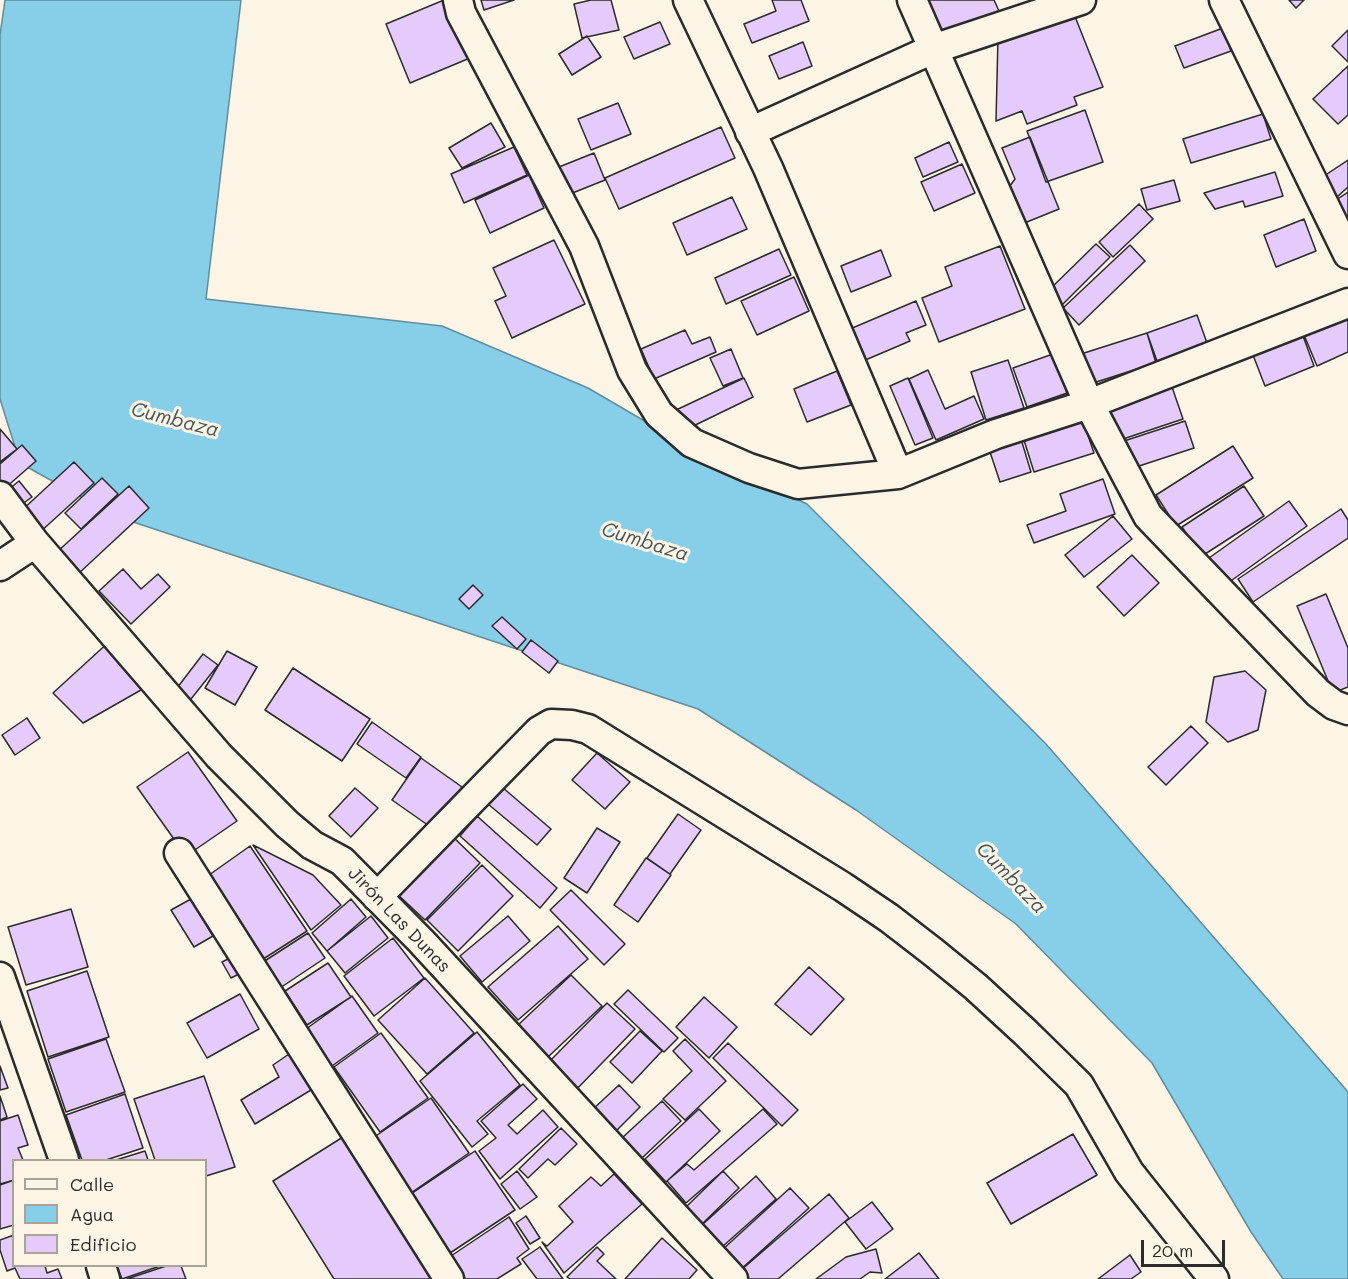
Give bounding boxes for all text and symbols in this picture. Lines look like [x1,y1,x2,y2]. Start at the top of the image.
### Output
water label: Cumbaza [128,397,222,443]
water label: Cumbaza [598,517,692,567]
water label: Cumbaza [971,837,1051,919]
street label: Jirón Las Dunas [343,863,455,977]
legend [12,1159,207,1267]
text: Calle [70,1172,114,1196]
text: Agua [70,1202,114,1226]
scale bar [1144,1228,1228,1266]
text: Edificio [70,1232,137,1256]
text: 20 m [1152,1238,1193,1262]

